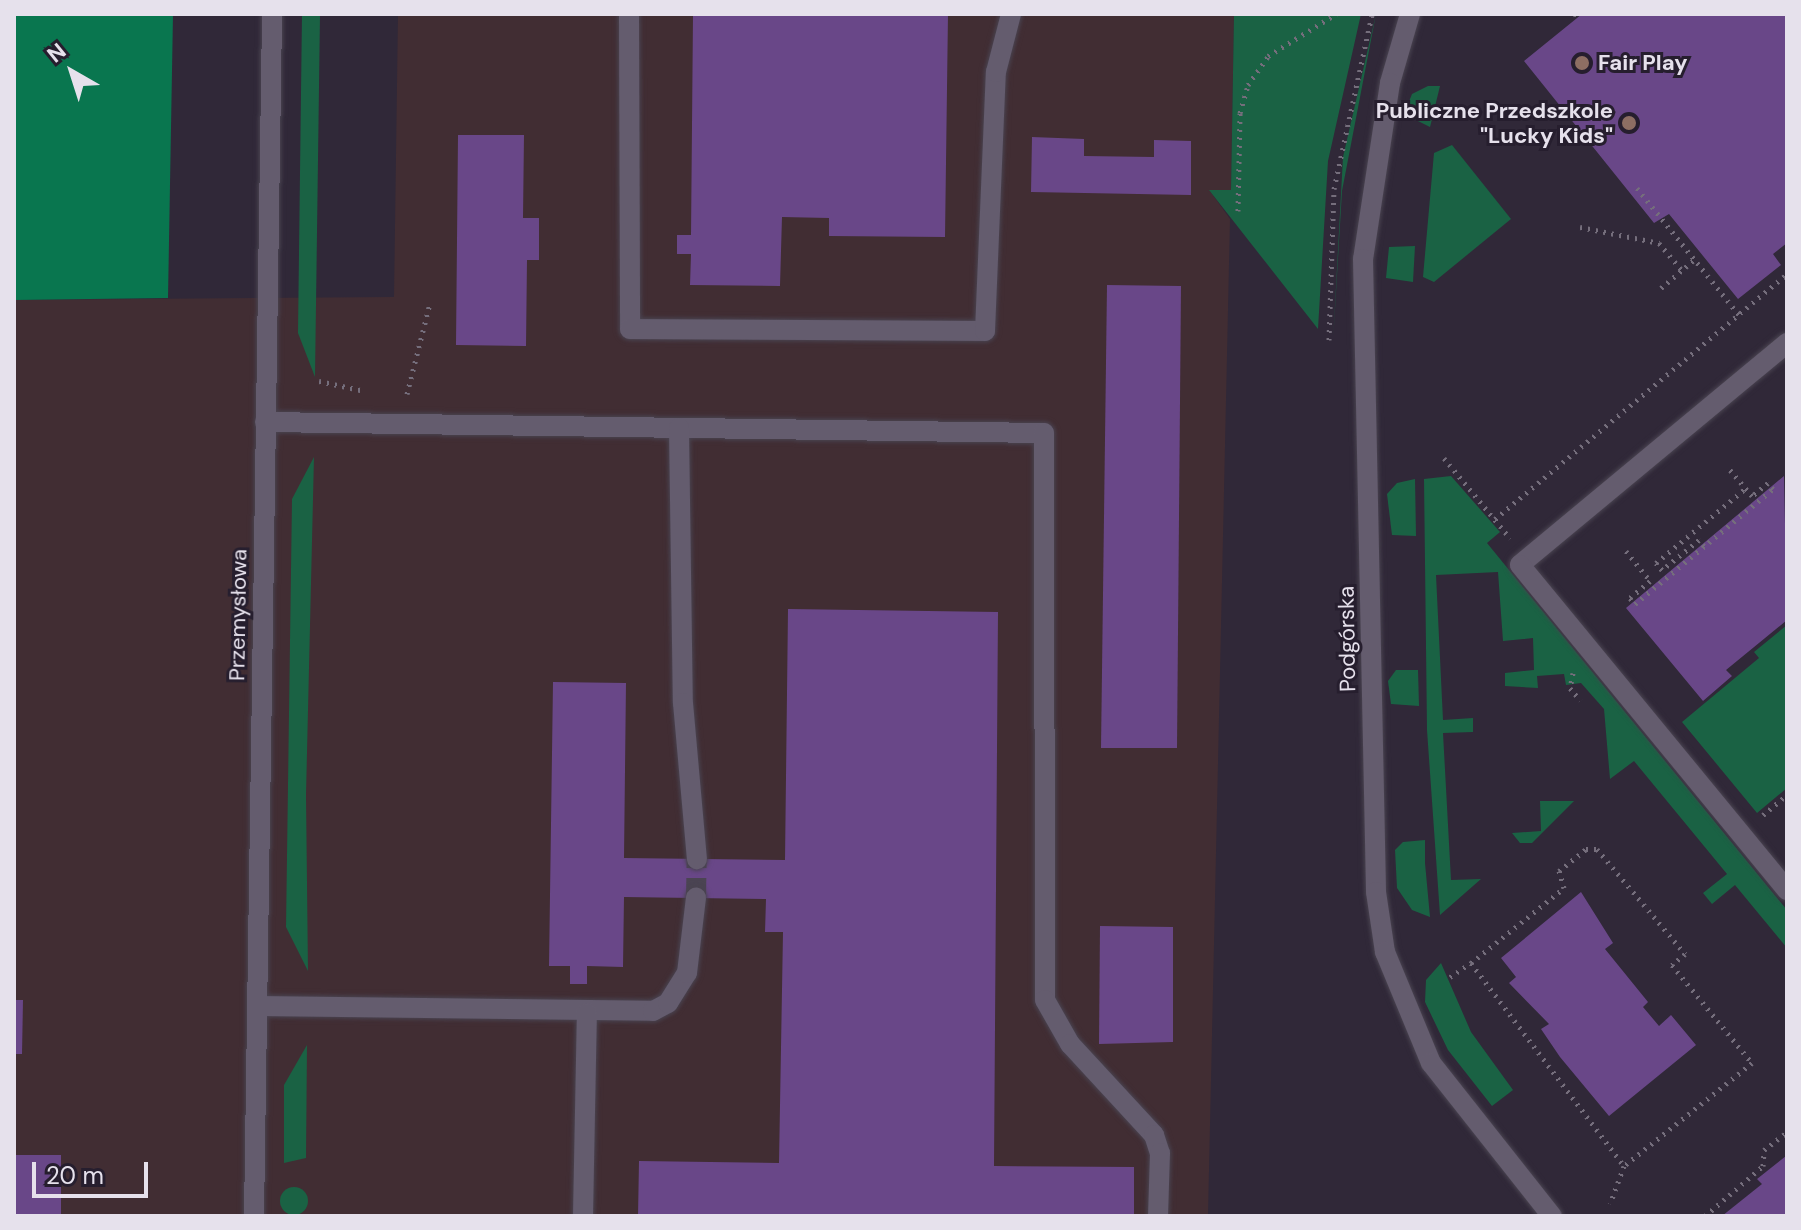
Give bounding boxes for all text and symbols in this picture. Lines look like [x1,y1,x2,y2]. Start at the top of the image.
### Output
north arrow [32,32,112,112]
text: N [41,37,72,69]
place label: Fair Play [1598,50,1688,76]
marker: Fair Play [1573,54,1591,72]
place label: Publiczne Przedszkole "Lucky Kids" [1376,97,1613,148]
marker: Publiczne Przedszkole "Lucky Kids" [1620,114,1638,132]
street label: Przemysłowa [224,549,252,681]
street label: Podgórska [1333,586,1361,692]
scale bar [36,1146,152,1196]
text: 20 m [46,1160,104,1191]

